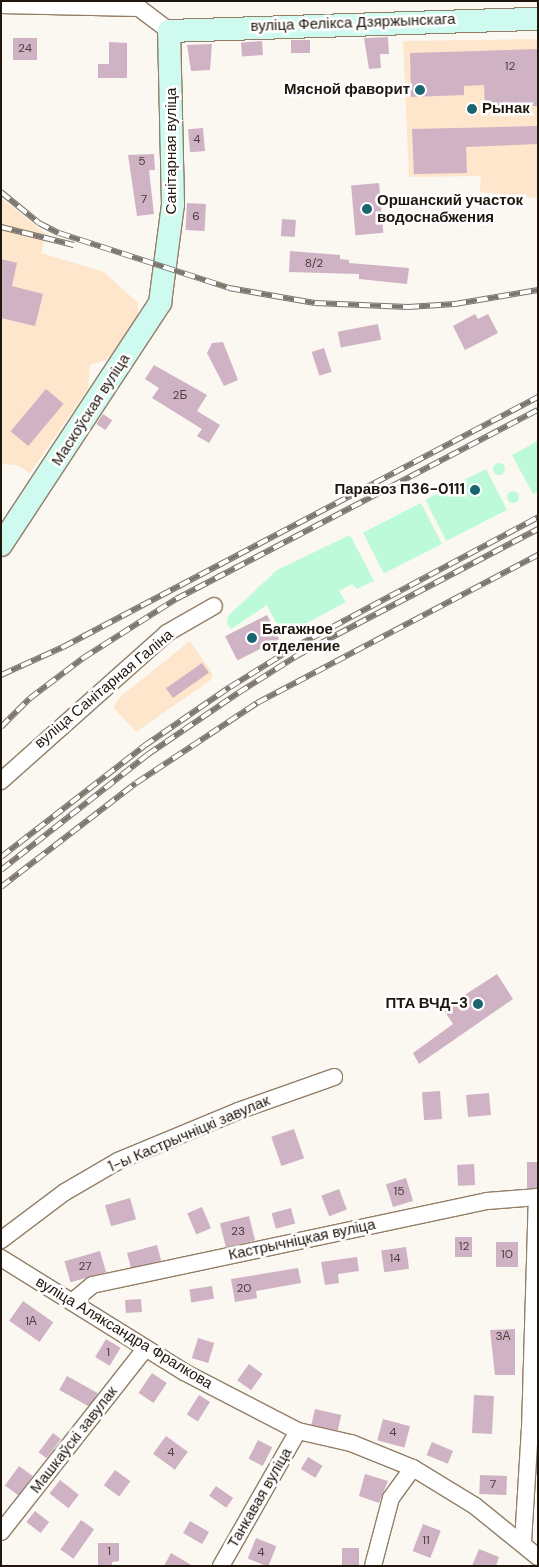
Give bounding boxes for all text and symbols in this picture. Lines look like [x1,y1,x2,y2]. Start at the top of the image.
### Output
street label: вуліца Фелікса Дзяржынскага [250,10,456,36]
house number: 24 [18,42,32,56]
house number: 12 [505,60,515,74]
place label: Мясной фаворит [284,81,410,99]
marker: Мясной фаворит [414,84,426,96]
street label: Санітарная вуліца [163,88,181,214]
place label: Рынак [482,100,530,118]
marker: Рынак [466,103,478,115]
house number: 4 [193,133,201,147]
house number: 5 [138,155,146,169]
place label: Оршанский участок водоснабжения [377,191,523,226]
house number: 7 [141,193,147,207]
marker: Оршанский участок водоснабжения [361,203,373,215]
house number: 6 [192,210,200,224]
house number: 8/2 [305,257,323,271]
street label: Маскоўская вуліца [48,351,134,469]
house number: 2Б [173,389,187,403]
place label: Паравоз П36-0111 [334,481,465,499]
marker: Паравоз П36-0111 [469,484,481,496]
place label: Багажное отделение [262,620,340,655]
street label: вуліца Санітарная Галіна [31,626,177,752]
marker: Багажное отделение [246,632,258,644]
place label: ПТА ВЧД-3 [385,995,468,1013]
marker: ПТА ВЧД-3 [472,998,484,1010]
street label: 1-ы Кастрычніцкі завулак [106,1092,272,1176]
house number: 15 [393,1185,405,1199]
street label: Кастрычніцкая вуліца [227,1216,377,1264]
house number: 23 [231,1225,245,1239]
house number: 12 [459,1240,469,1254]
house number: 10 [501,1248,513,1262]
house number: 14 [389,1252,401,1266]
house number: 27 [78,1260,92,1274]
street label: вуліца Аляксандра Фралкова [32,1273,216,1393]
house number: 20 [237,1282,251,1296]
house number: 1А [25,1315,37,1329]
house number: 3А [495,1330,511,1344]
house number: 1 [106,1346,110,1360]
street label: Машкаўскі завулак [27,1383,121,1497]
house number: 4 [389,1426,397,1440]
street label: Танкавая вуліца [224,1445,296,1551]
house number: 4 [167,1446,175,1460]
house number: 7 [490,1478,496,1492]
house number: 11 [422,1534,430,1548]
house number: 1 [107,1545,111,1559]
house number: 4 [257,1546,265,1560]

